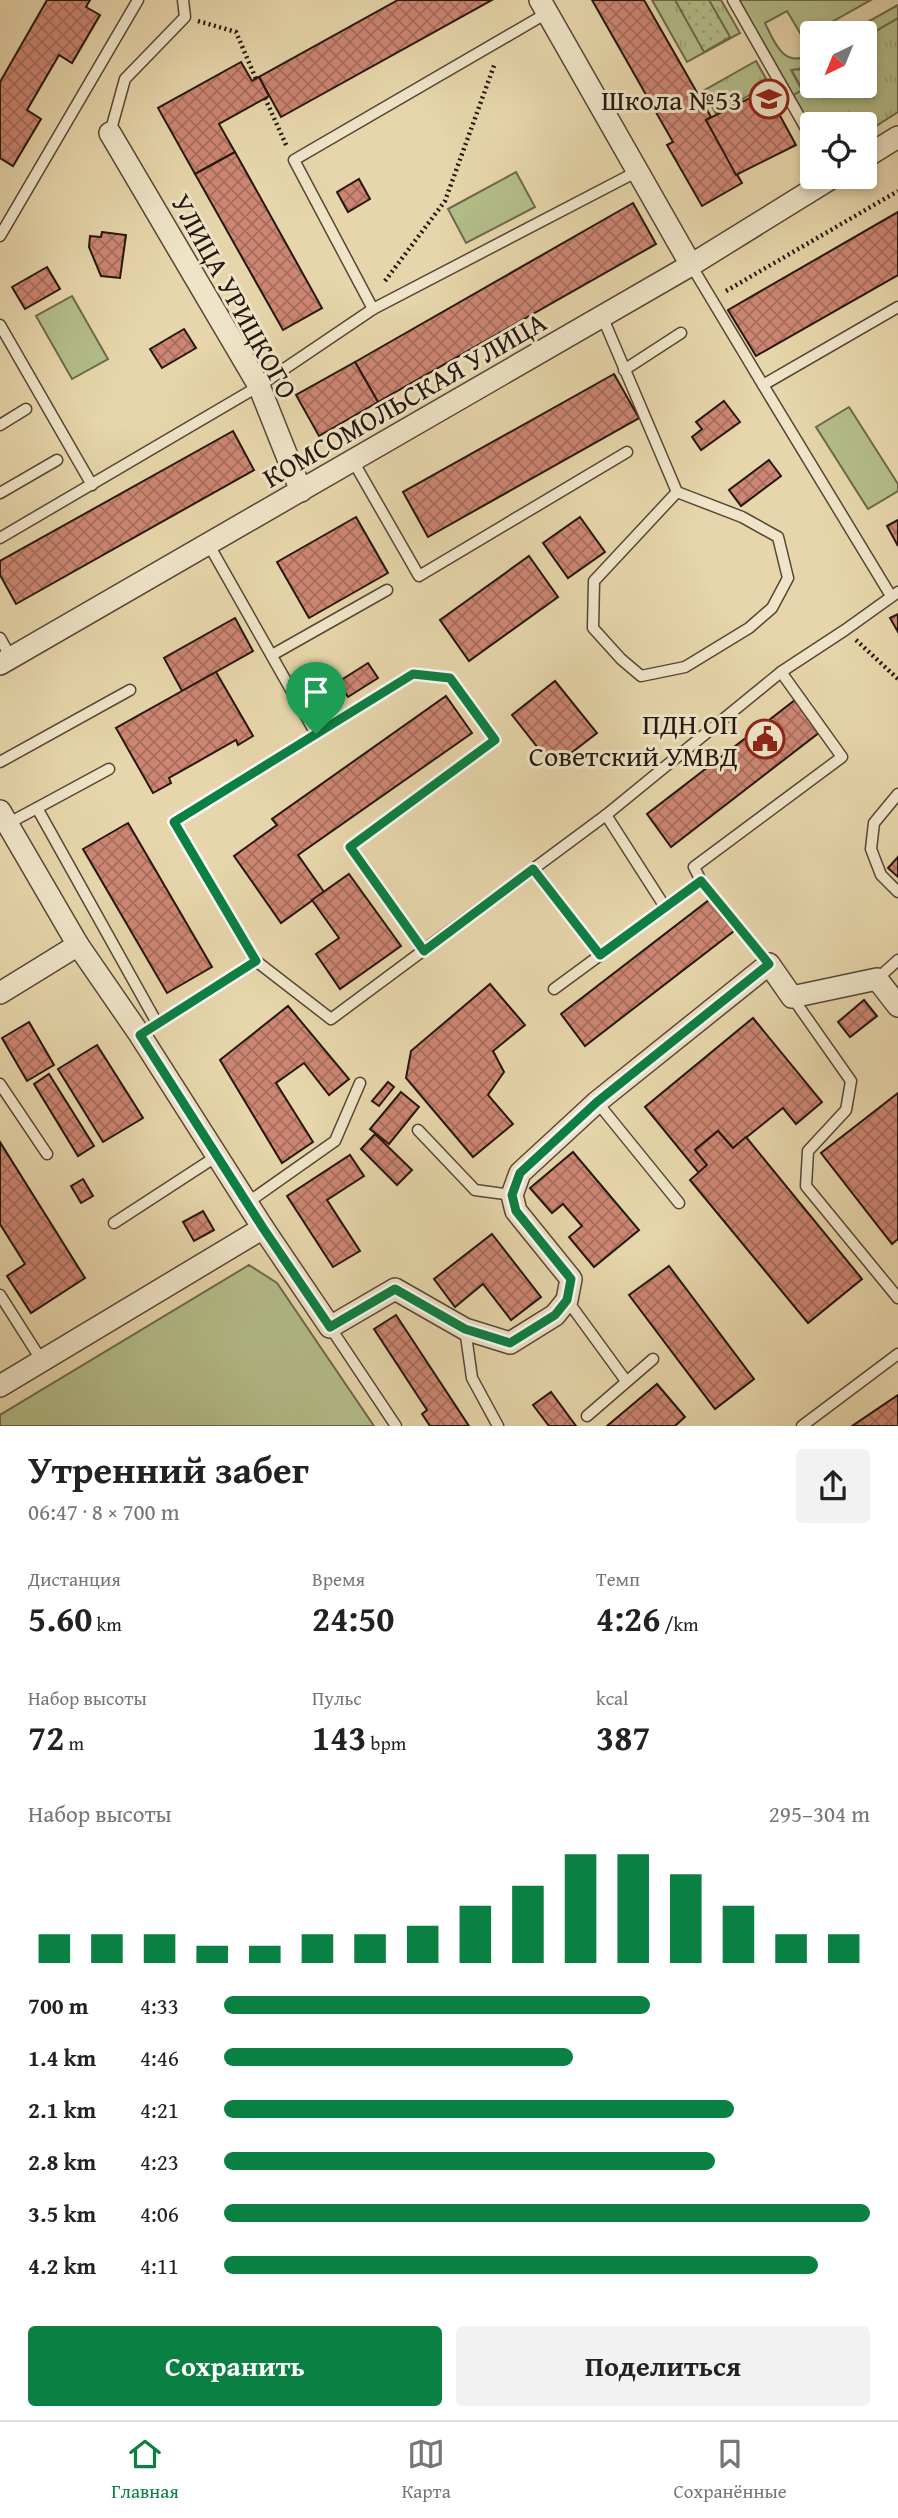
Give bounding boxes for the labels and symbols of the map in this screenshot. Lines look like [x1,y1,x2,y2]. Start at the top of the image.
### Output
north arrow [800,21,877,98]
school or university icon: Школа №53 [748,78,790,120]
place label: Школа №53 [601,79,742,120]
street label: УЛИЦА УРИЦКОГО [162,186,308,406]
street label: КОМСОМОЛЬСКАЯ УЛИЦА [255,301,553,497]
pin [286,662,346,734]
place label: ПДН ОП Советский УМВД [529,703,738,776]
public building icon: ПДН ОП Советский УМВД [744,718,786,760]

